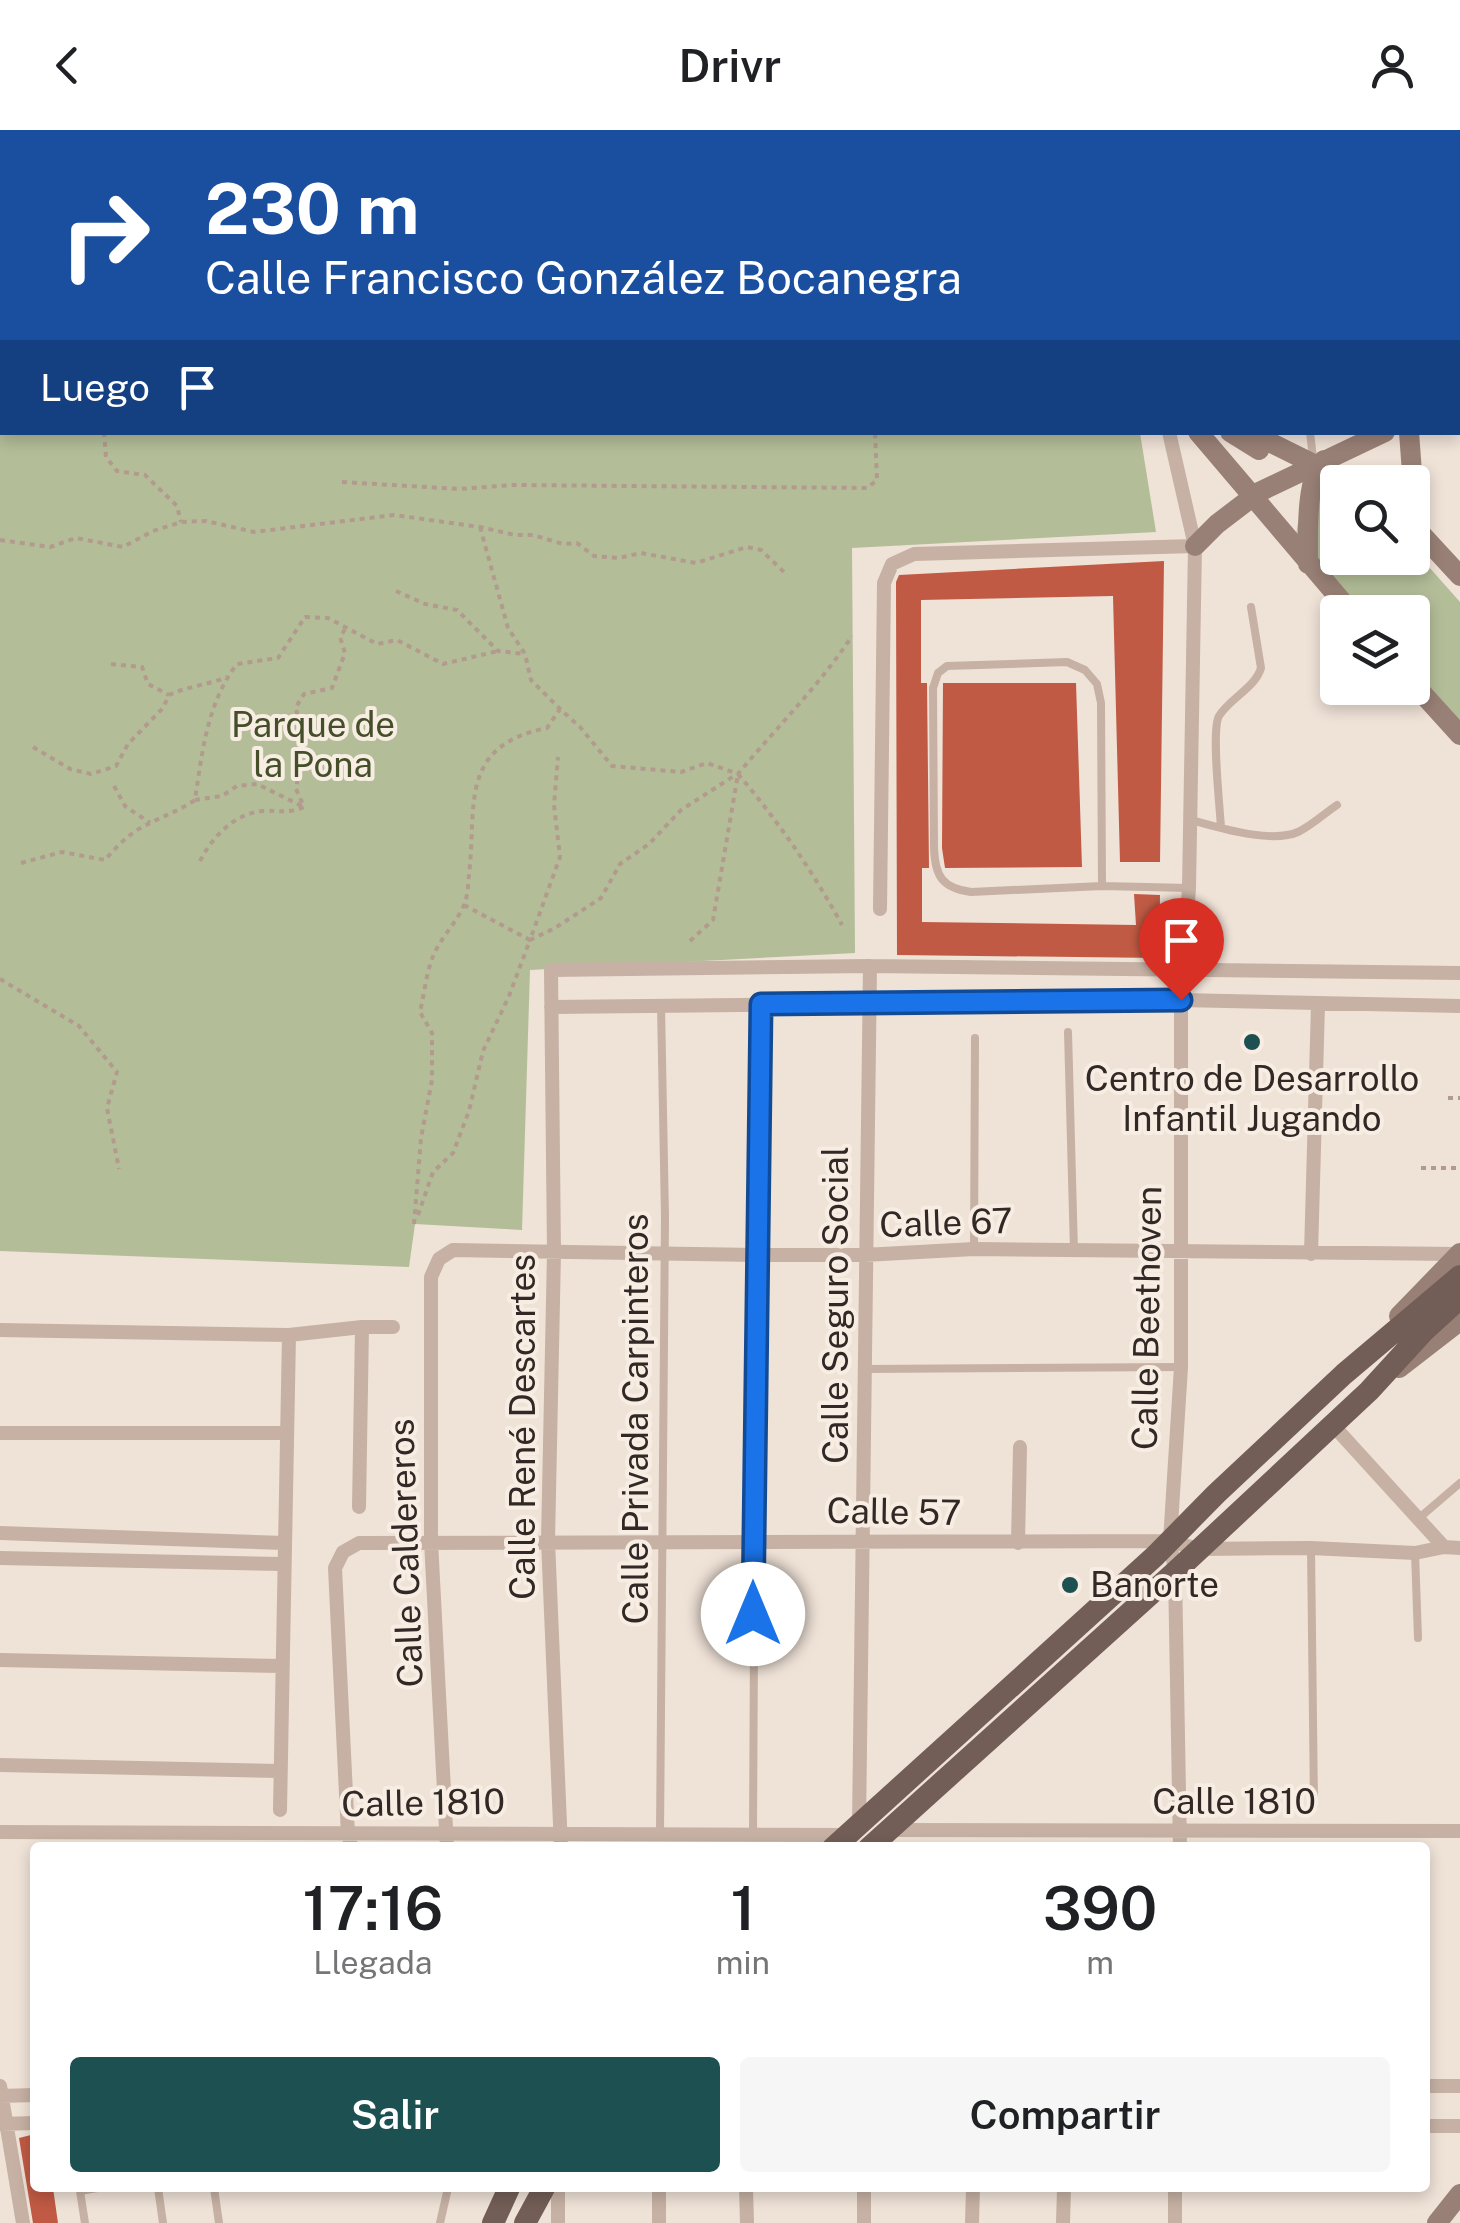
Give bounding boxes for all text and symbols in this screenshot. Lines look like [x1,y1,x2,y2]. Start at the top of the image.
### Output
icon: back [40,38,95,93]
icon: person [1365,38,1420,93]
text: Drivr [679,39,781,92]
text: 230 m [205,167,419,250]
icon: right [40,170,170,300]
text: Calle Francisco González Bocanegra [205,251,962,304]
icon: arrive [170,360,225,415]
text: Luego [40,365,150,410]
map controls [1320,465,1430,705]
button: search [1320,465,1430,575]
button: layers [1320,595,1430,705]
park label: Parque de la Pona [231,704,395,785]
pin [1139,898,1224,1001]
icon: arrive [1154,913,1209,968]
marker: Centro de Desarrollo Infantil Jugando [1241,1031,1263,1053]
place label: Centro de Desarrollo Infantil Jugando [1085,1058,1419,1139]
street label: Calle Seguro Social [815,1146,856,1464]
street label: Calle Beethoven [1124,1186,1169,1450]
street label: Calle 67 [879,1200,1013,1245]
street label: Calle Privada Carpinteros [615,1214,656,1624]
street label: Calle René Descartes [502,1254,543,1600]
street label: Calle Caldereros [380,1418,431,1688]
street label: Calle 57 [826,1490,962,1533]
position arrow [701,1562,805,1666]
place label: Banorte [1090,1564,1219,1605]
marker: Banorte [1059,1574,1081,1596]
street label: Calle 1810 [341,1781,505,1824]
street label: Calle 1810 [1152,1781,1316,1822]
text: 17:16 [303,1873,443,1944]
text: 1 [730,1873,756,1944]
text: 390 [1043,1873,1157,1944]
text: Llegada [313,1944,433,1981]
text: min [716,1944,770,1981]
text: m [1086,1944,1114,1981]
button: Salir [70,2057,720,2172]
button: Compartir [740,2057,1390,2172]

